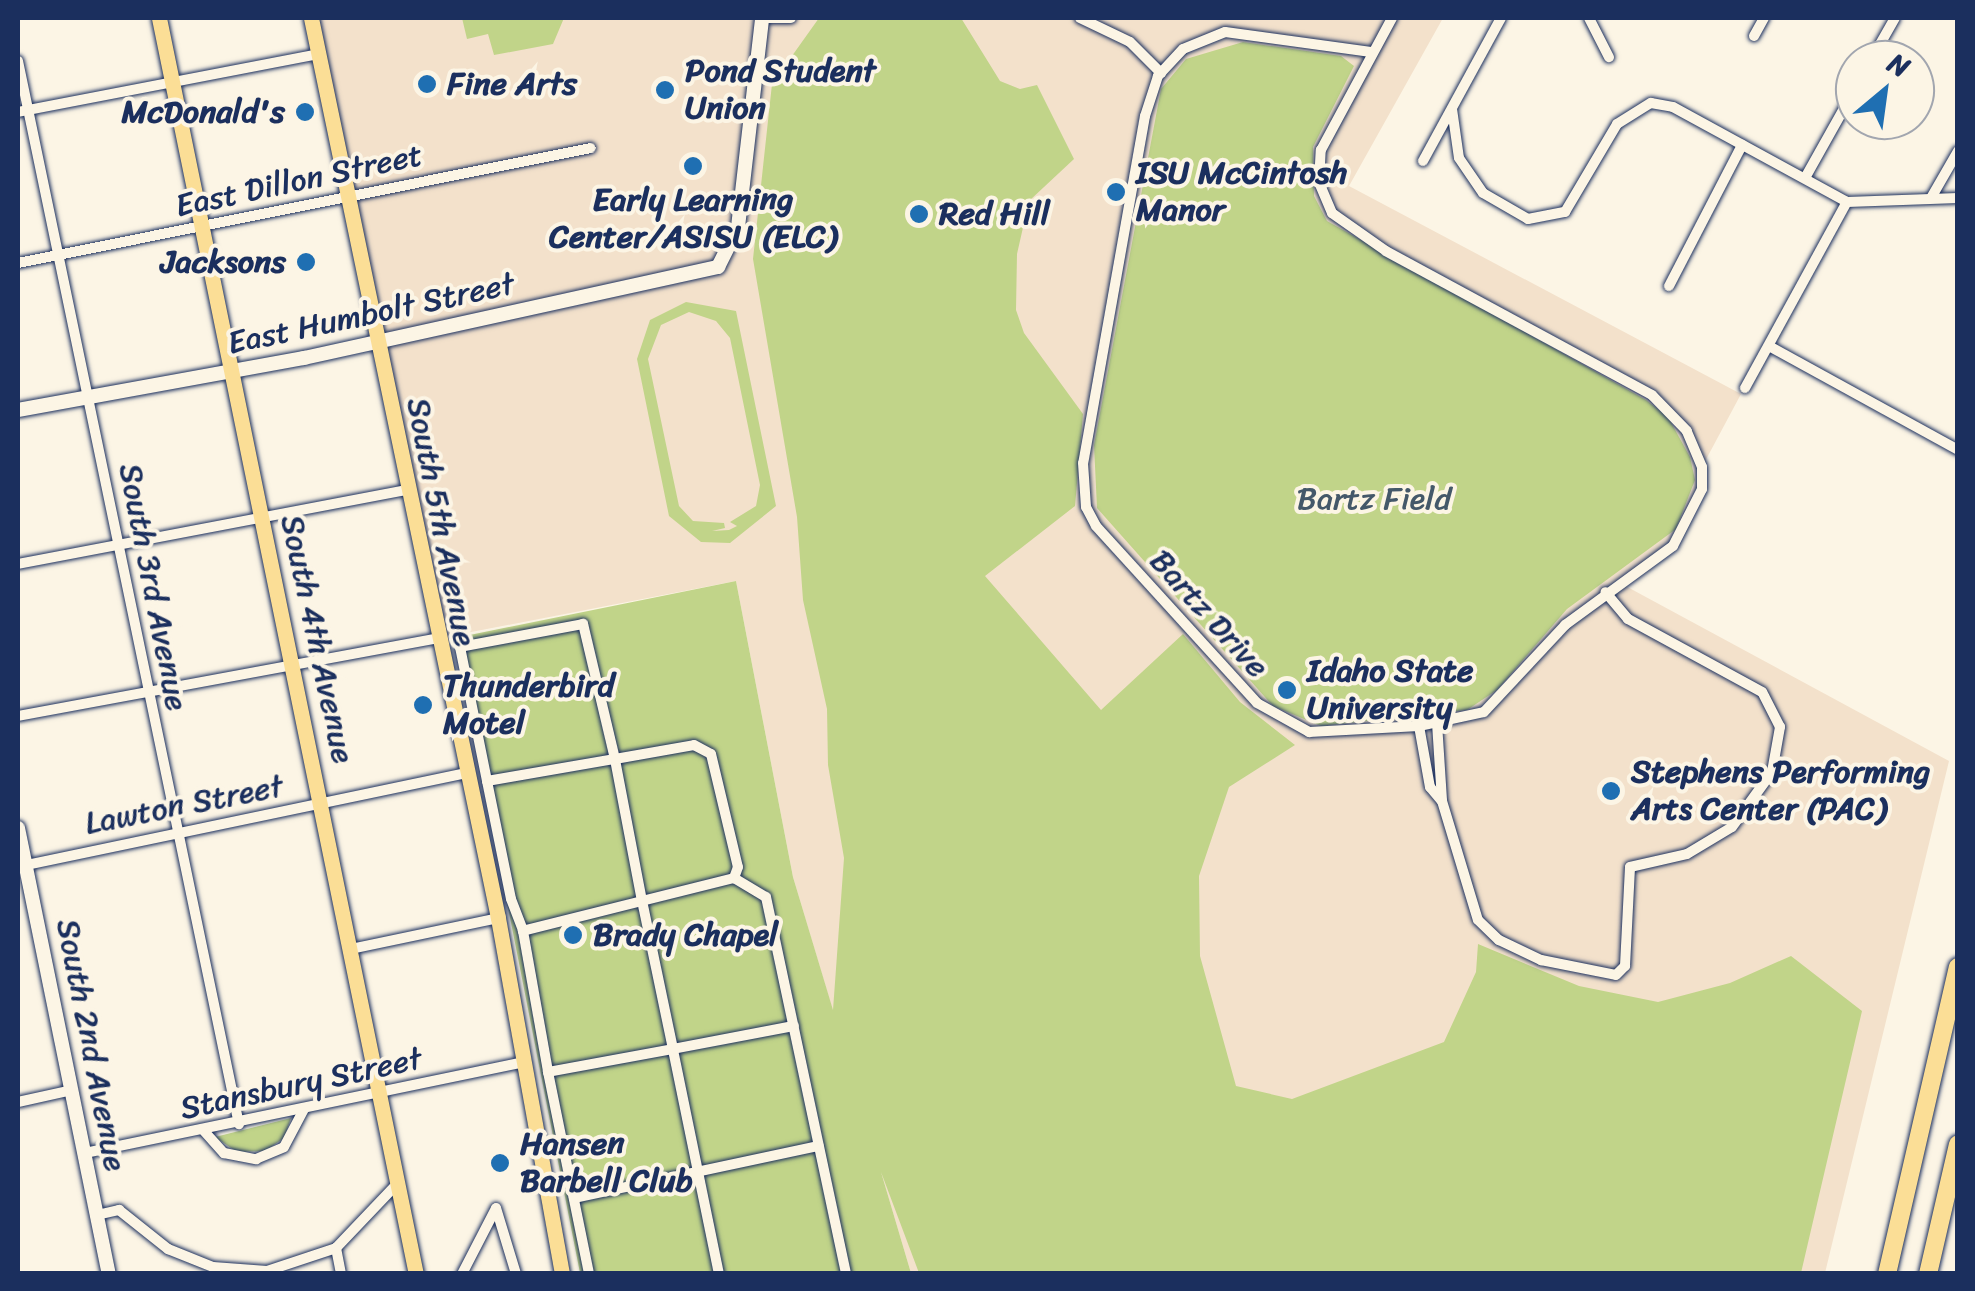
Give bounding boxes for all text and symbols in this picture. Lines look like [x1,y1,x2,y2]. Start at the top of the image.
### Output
text: N [1878,39,1919,91]
north arrow [1835,40,1935,140]
place label: Pond Student Union [685,53,879,128]
place label: Fine Arts [447,65,577,103]
marker: Fine Arts [416,73,438,95]
marker: Pond Student Union [654,79,676,101]
place label: McDonald's [122,93,285,131]
marker: McDonald's [294,101,316,123]
street label: East Dillon Street [172,136,426,226]
marker: Early Learning Center/ASISU (ELC) [682,155,704,177]
place label: ISU McCintosh Manor [1136,155,1347,230]
marker: ISU McCintosh Manor [1105,181,1127,203]
place label: Early Learning Center/ASISU (ELC) [549,182,837,257]
place label: Red Hill [939,195,1050,233]
marker: Red Hill [908,203,930,225]
place label: Jacksons [161,243,286,281]
marker: Jacksons [295,251,317,273]
street label: East Humbolt Street [224,265,518,363]
street label: South 5th Avenue [398,394,484,650]
street label: South 3rd Avenue [110,460,196,714]
park label: Bartz Field [1296,480,1452,518]
street label: South 4th Avenue [272,511,362,767]
street label: Bartz Drive [1141,542,1277,686]
place label: Idaho State University [1307,653,1475,728]
place label: Thunderbird Motel [443,668,614,743]
marker: Idaho State University [1276,679,1298,701]
marker: Thunderbird Motel [412,694,434,716]
place label: Stephens Performing Arts Center (PAC) [1631,754,1931,829]
street label: Lawton Street [81,767,287,843]
marker: Stephens Performing Arts Center (PAC) [1600,780,1622,802]
street label: South 2nd Avenue [48,916,134,1174]
place label: Brady Chapel [593,916,779,954]
marker: Brady Chapel [562,924,584,946]
street label: Stansbury Street [177,1040,425,1128]
place label: Hansen Barbell Club [520,1126,693,1201]
marker: Hansen Barbell Club [489,1152,511,1174]

